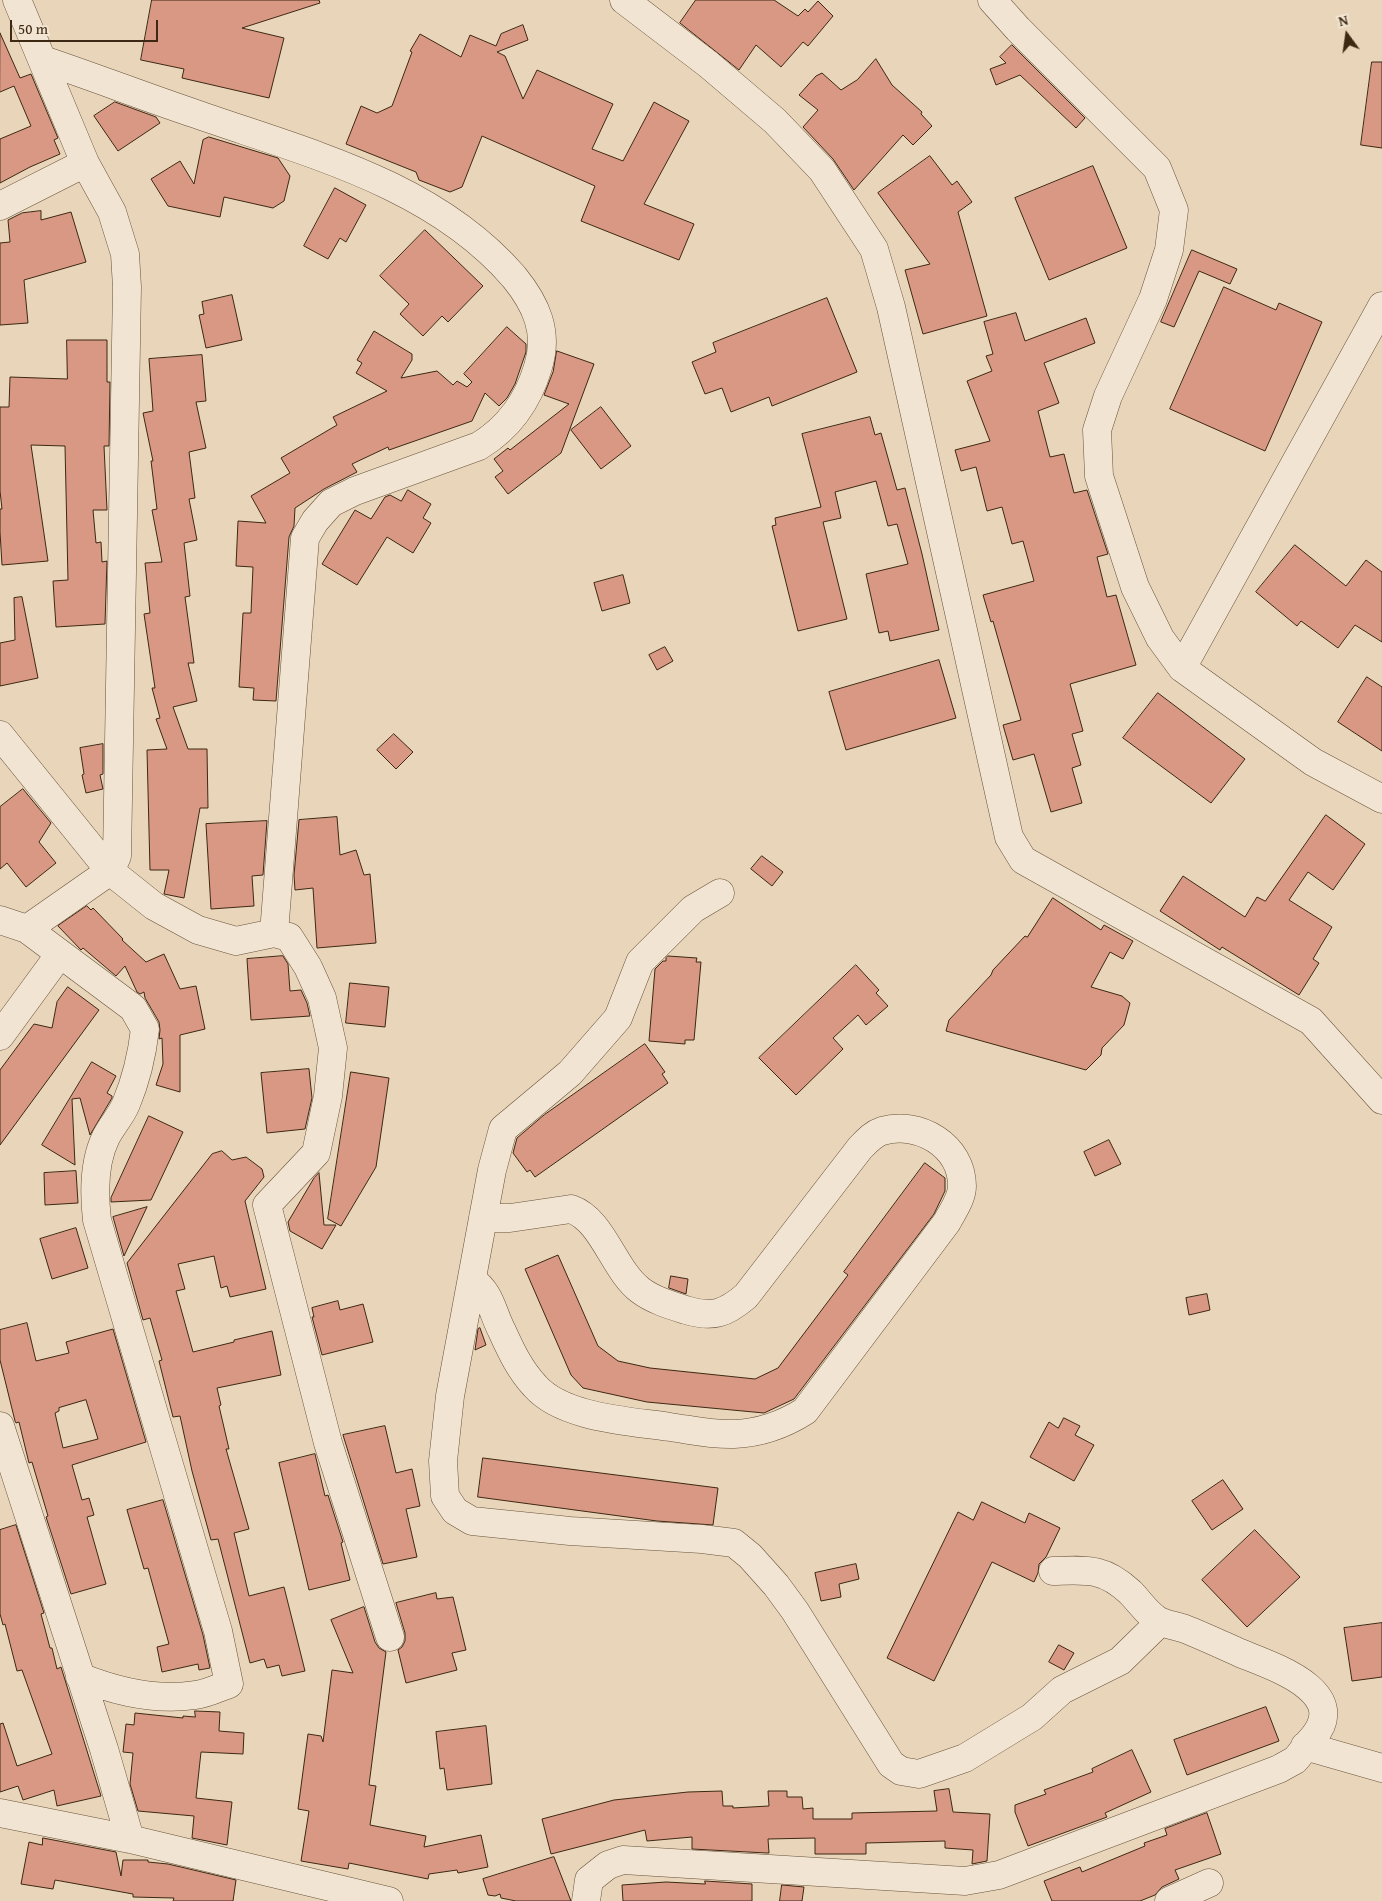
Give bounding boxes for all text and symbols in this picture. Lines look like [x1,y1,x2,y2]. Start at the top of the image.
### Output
scale bar [12,10,160,42]
north arrow [1322,10,1372,60]
text: N [1336,10,1350,31]
text: 50 m [18,18,48,39]

